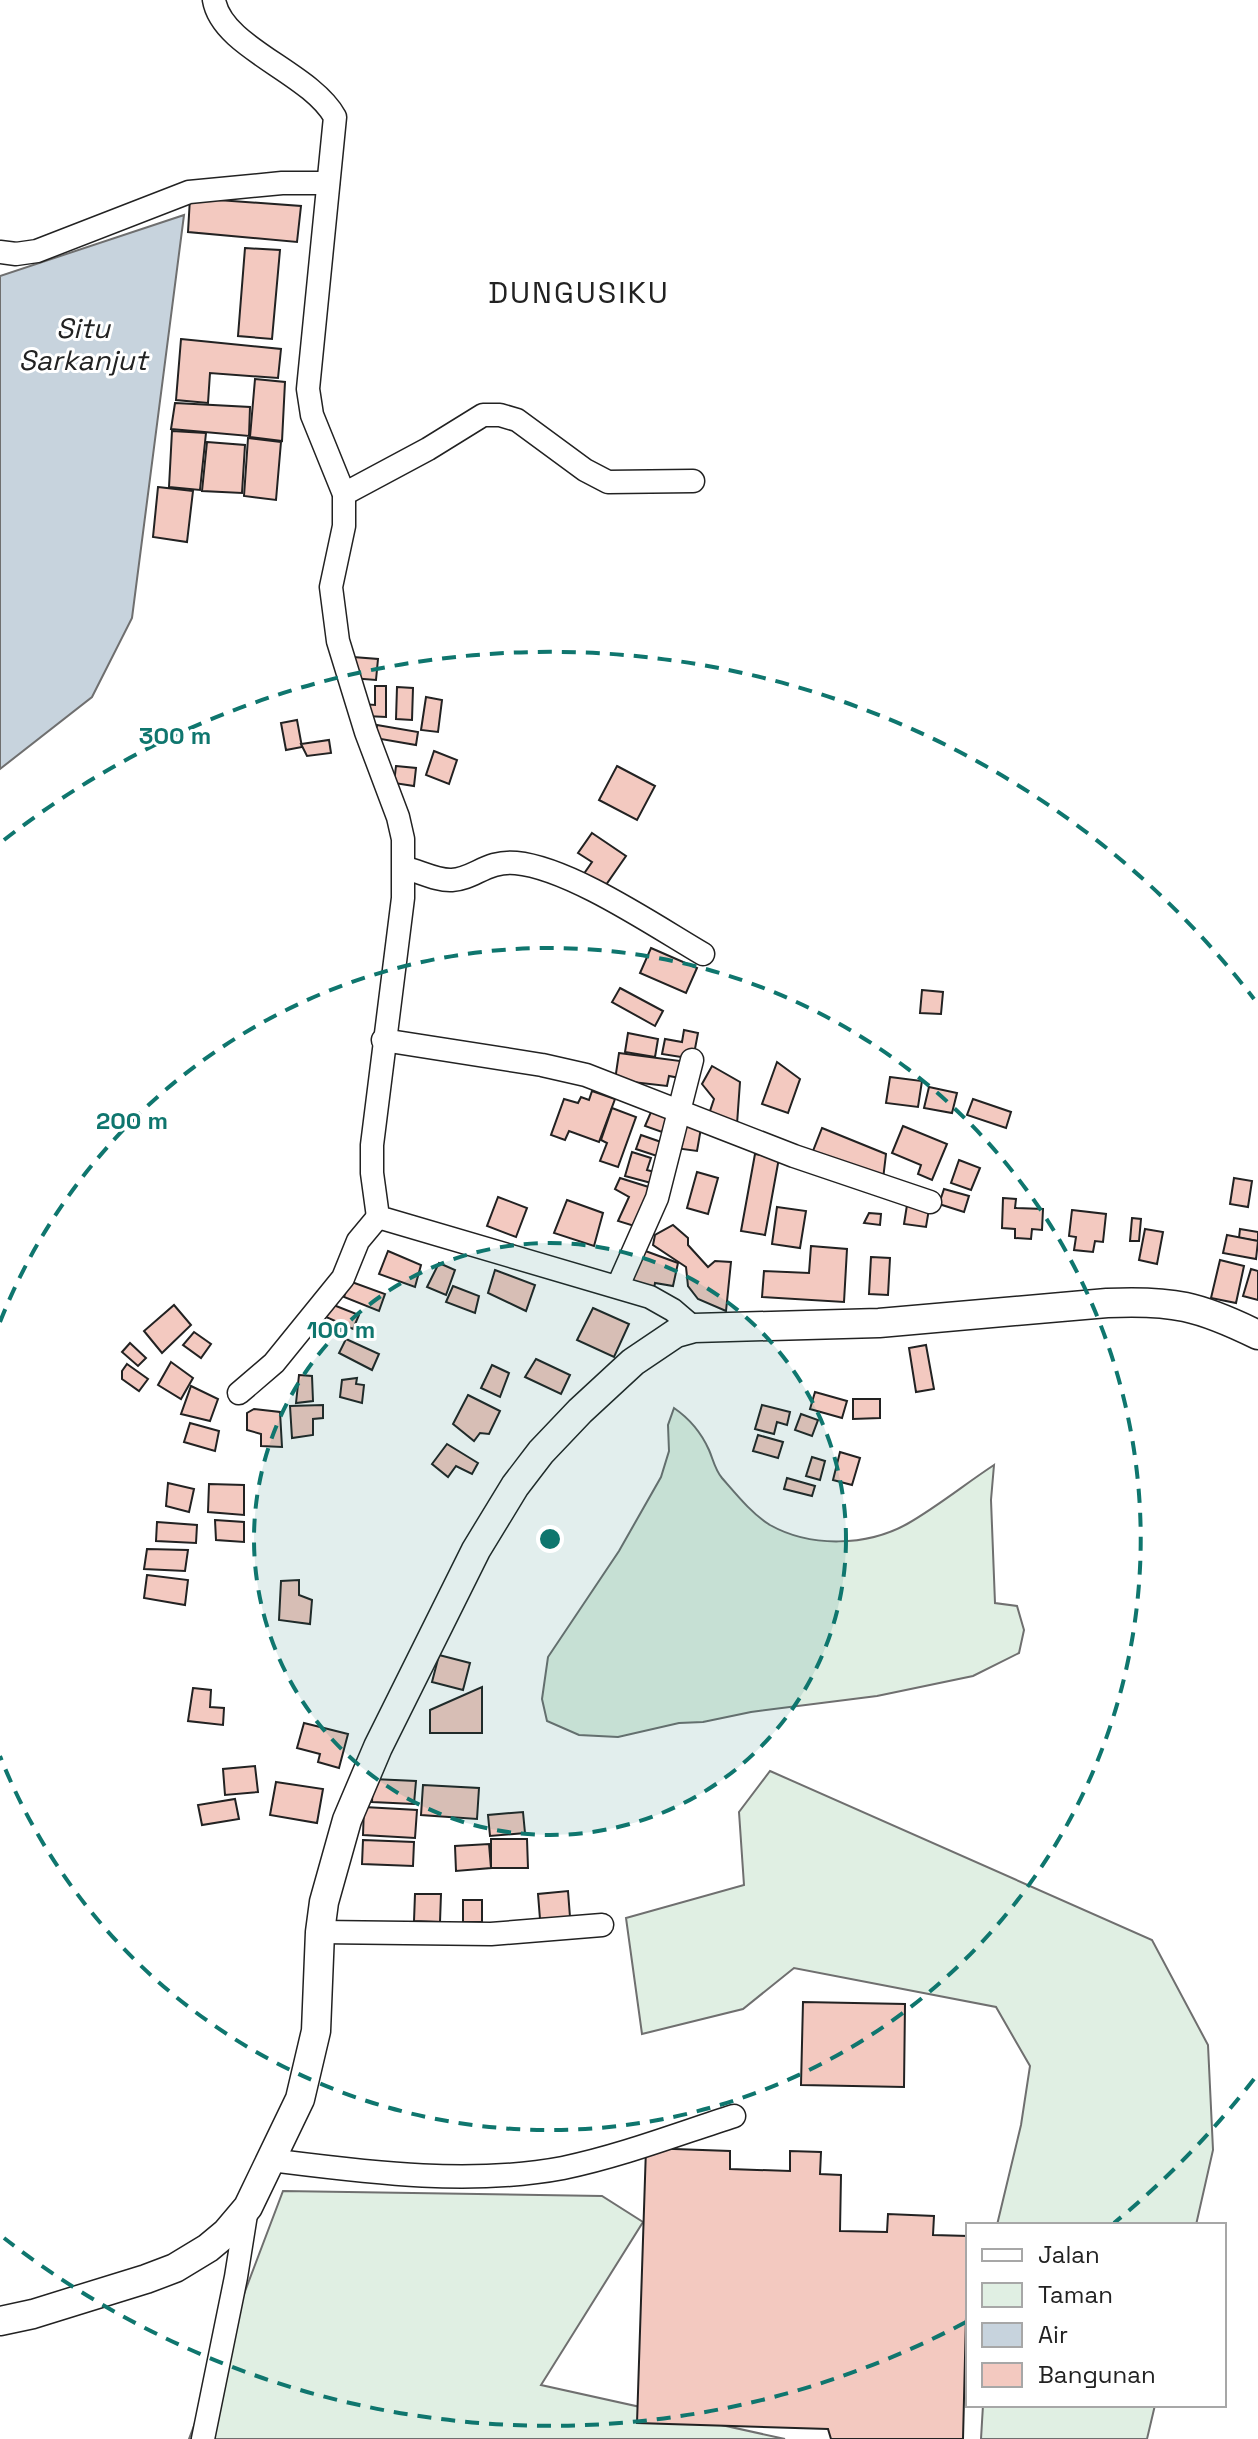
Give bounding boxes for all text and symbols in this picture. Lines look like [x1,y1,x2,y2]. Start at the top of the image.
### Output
district label: DUNGUSIKU [488,273,670,312]
water label: Situ Sarkanjut [19,310,150,378]
text: 300 m [139,720,211,751]
text: 200 m [96,1105,168,1136]
text: 100 m [307,1314,375,1345]
centre of rings [536,1525,564,1553]
legend [966,2223,1226,2407]
text: Jalan [1038,2239,1100,2270]
text: Taman [1038,2279,1113,2310]
text: Air [1038,2319,1068,2350]
text: Bangunan [1038,2359,1156,2390]

